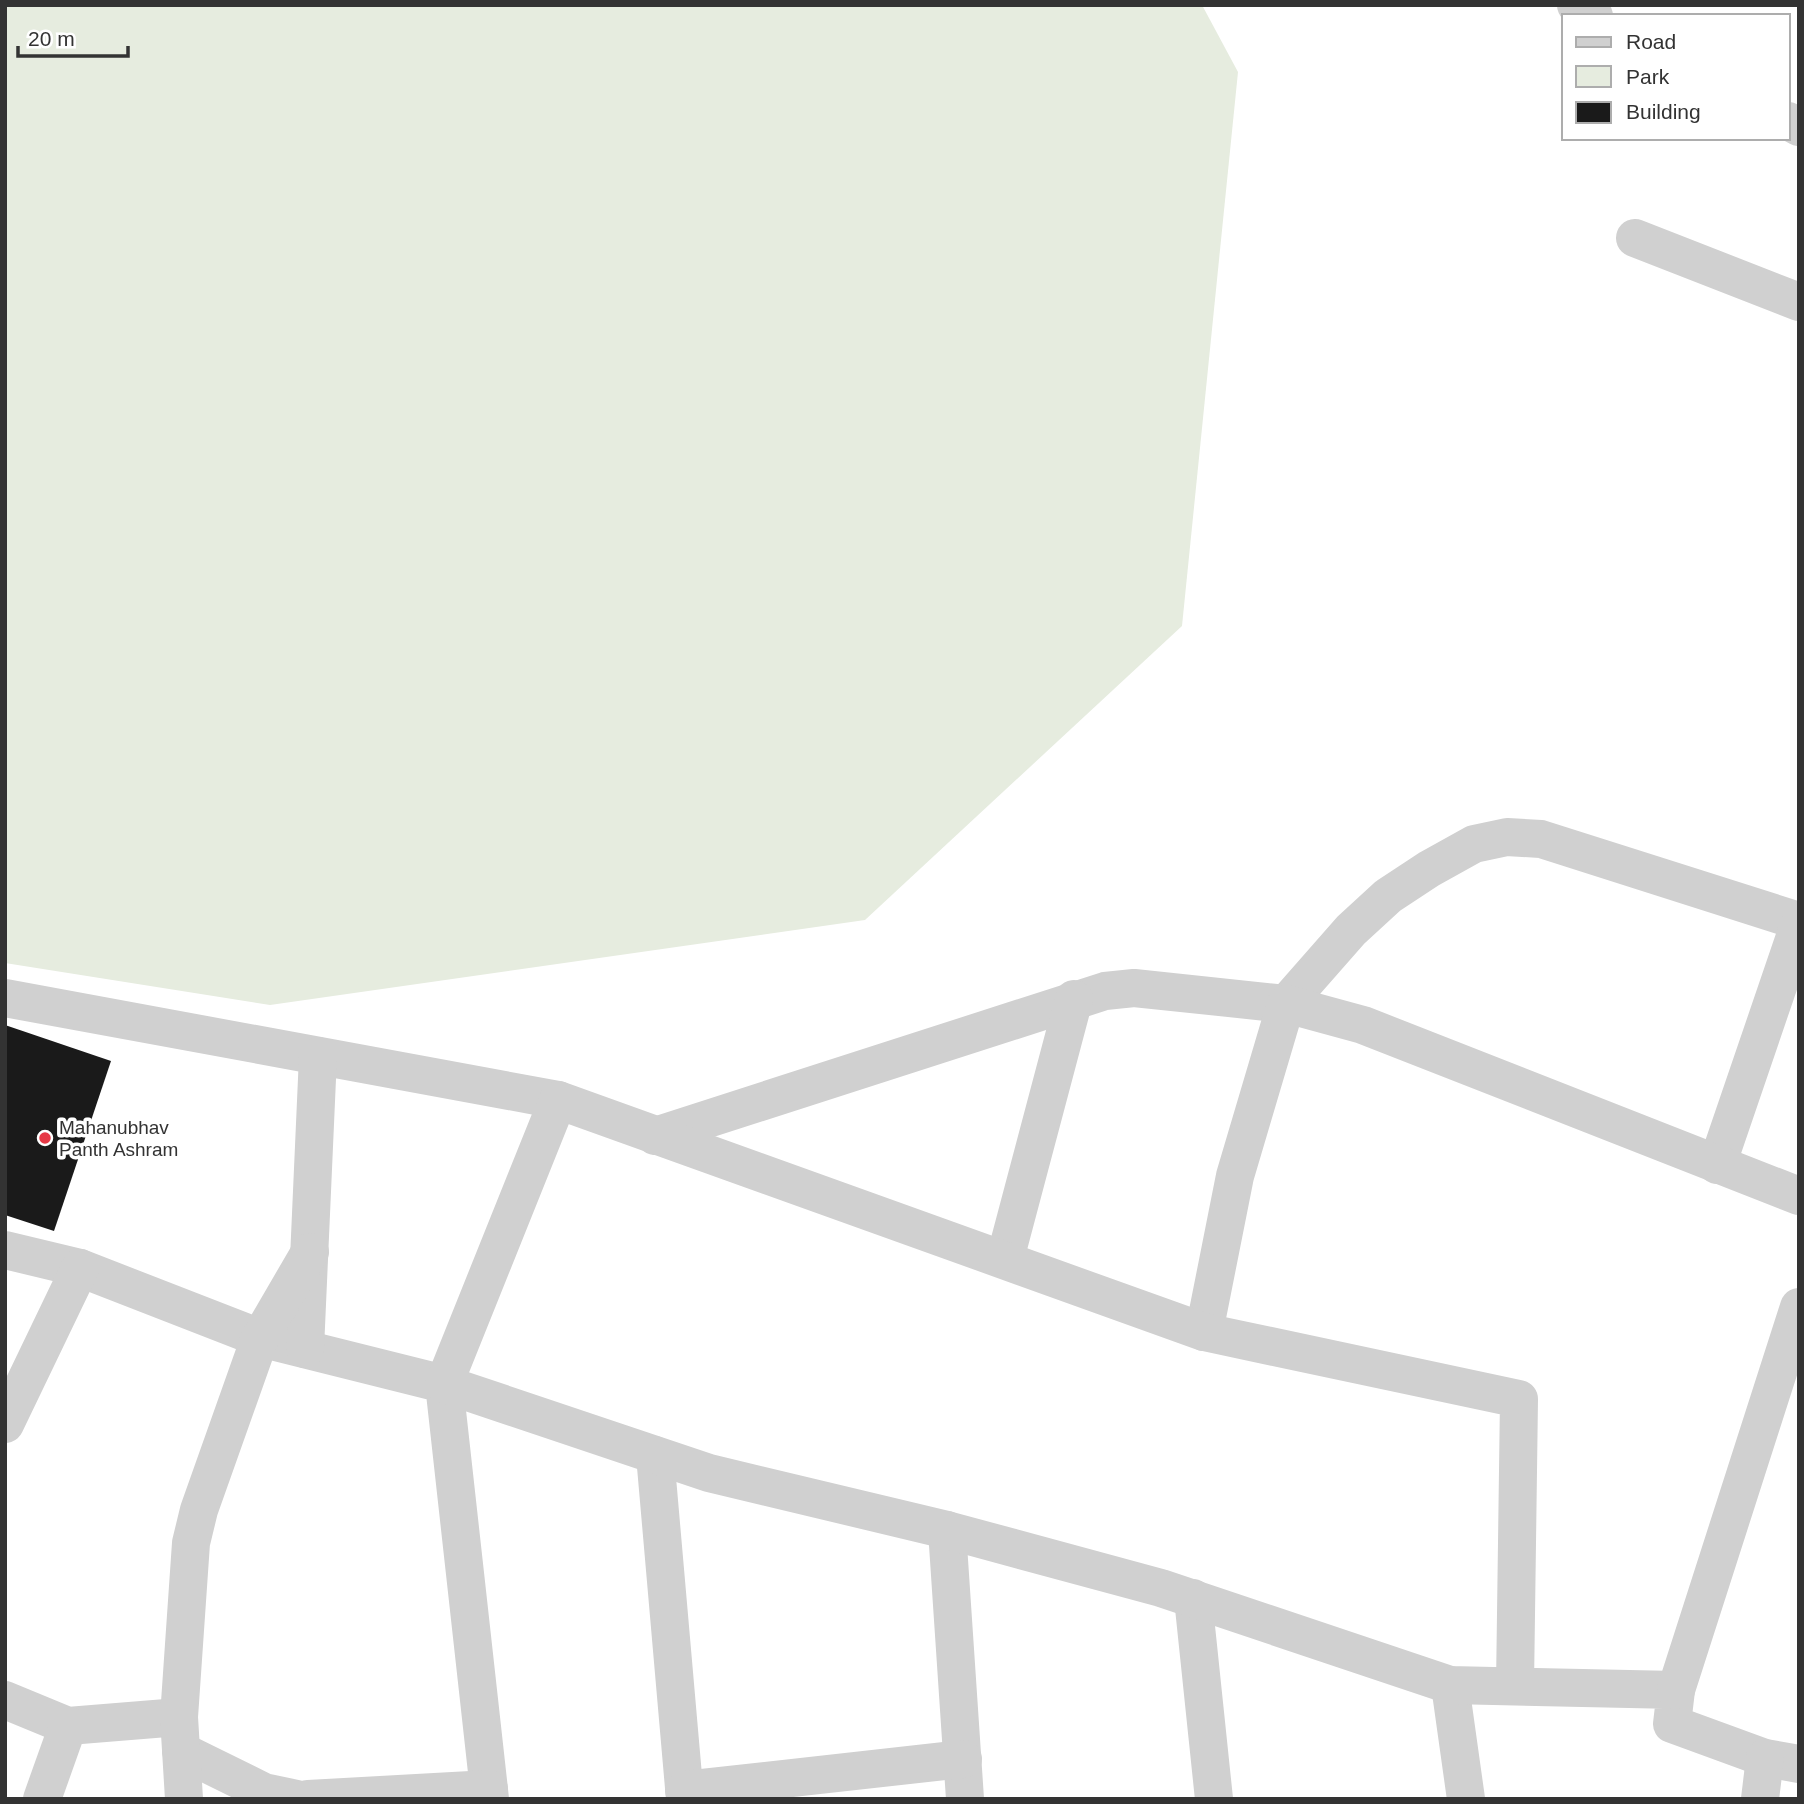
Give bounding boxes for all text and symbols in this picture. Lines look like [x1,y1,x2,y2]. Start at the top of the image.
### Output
scale bar [18,14,128,58]
legend [1562,14,1790,140]
text: 20 m [28,27,75,50]
text: Road [1626,30,1676,53]
text: Park [1626,65,1670,88]
text: Building [1626,100,1701,123]
place label: Mahanubhav Panth Ashram [59,1117,178,1160]
marker: Mahanubhav Panth Ashram [37,1130,53,1146]

